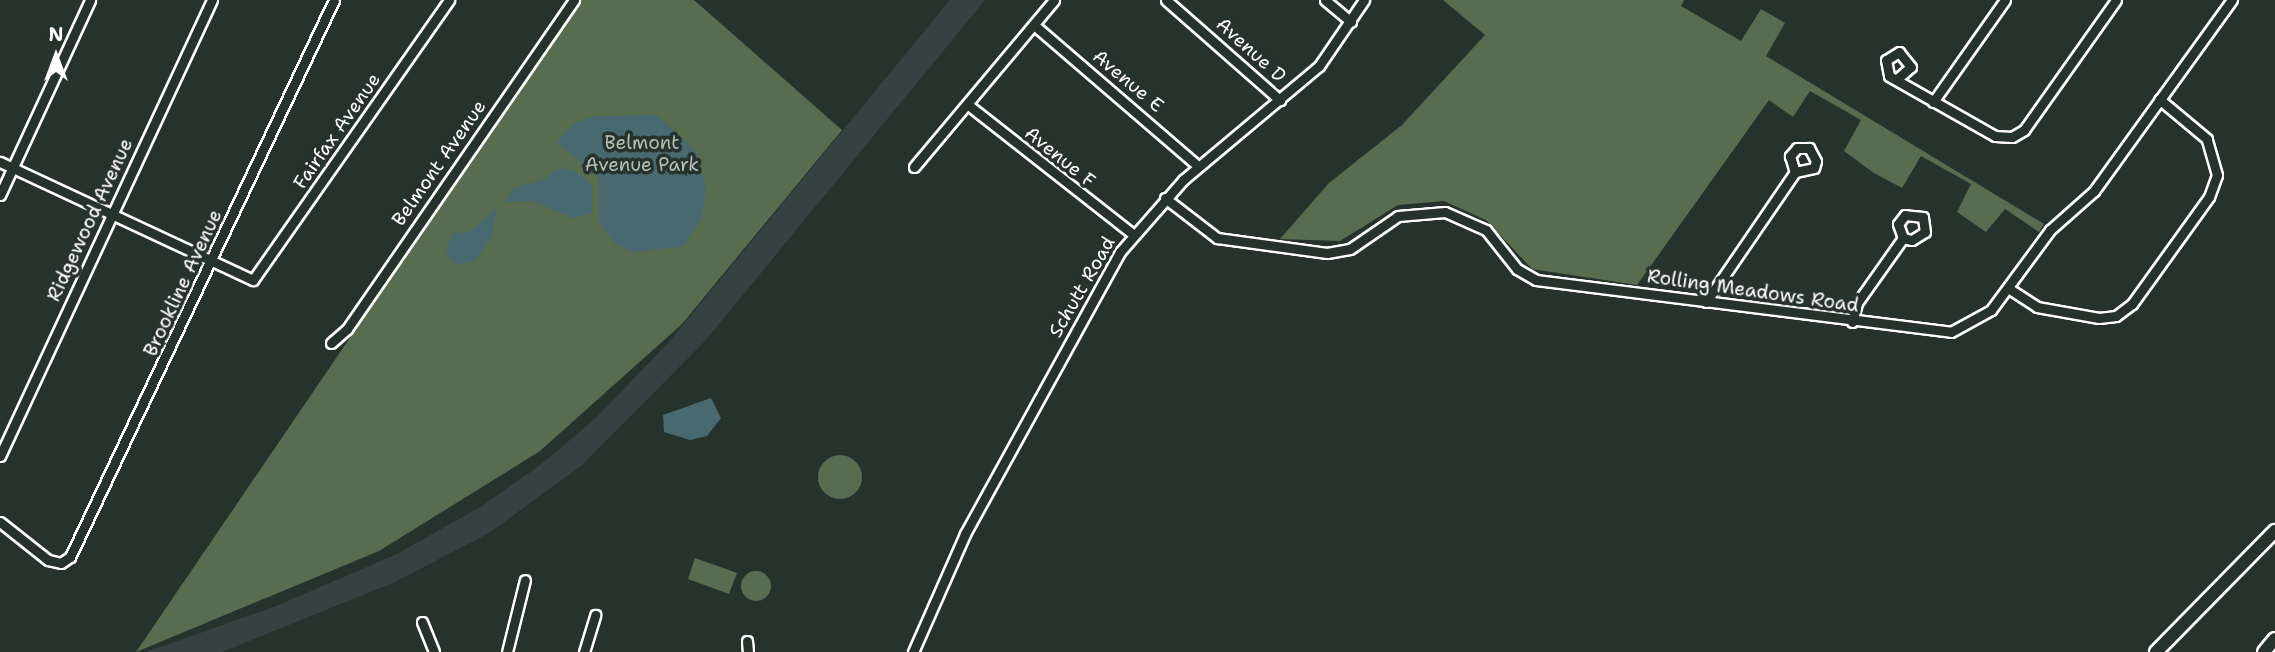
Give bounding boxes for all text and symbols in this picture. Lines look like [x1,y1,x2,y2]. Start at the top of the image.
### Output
street label: Avenue D [1211,13,1291,87]
north arrow [21,21,91,91]
text: N [48,22,64,47]
street label: Avenue E [1088,45,1168,117]
street label: Fairfax Avenue [289,69,385,193]
street label: Belmont Avenue [387,96,491,230]
street label: Avenue F [1020,122,1100,192]
park label: Belmont Avenue Park [585,132,699,176]
street label: Ridgewood Avenue [42,135,138,305]
street label: Brookline Avenue [139,206,227,360]
street label: Schutt Road [1044,233,1120,341]
street label: Rolling Meadows Road [1646,265,1860,317]

